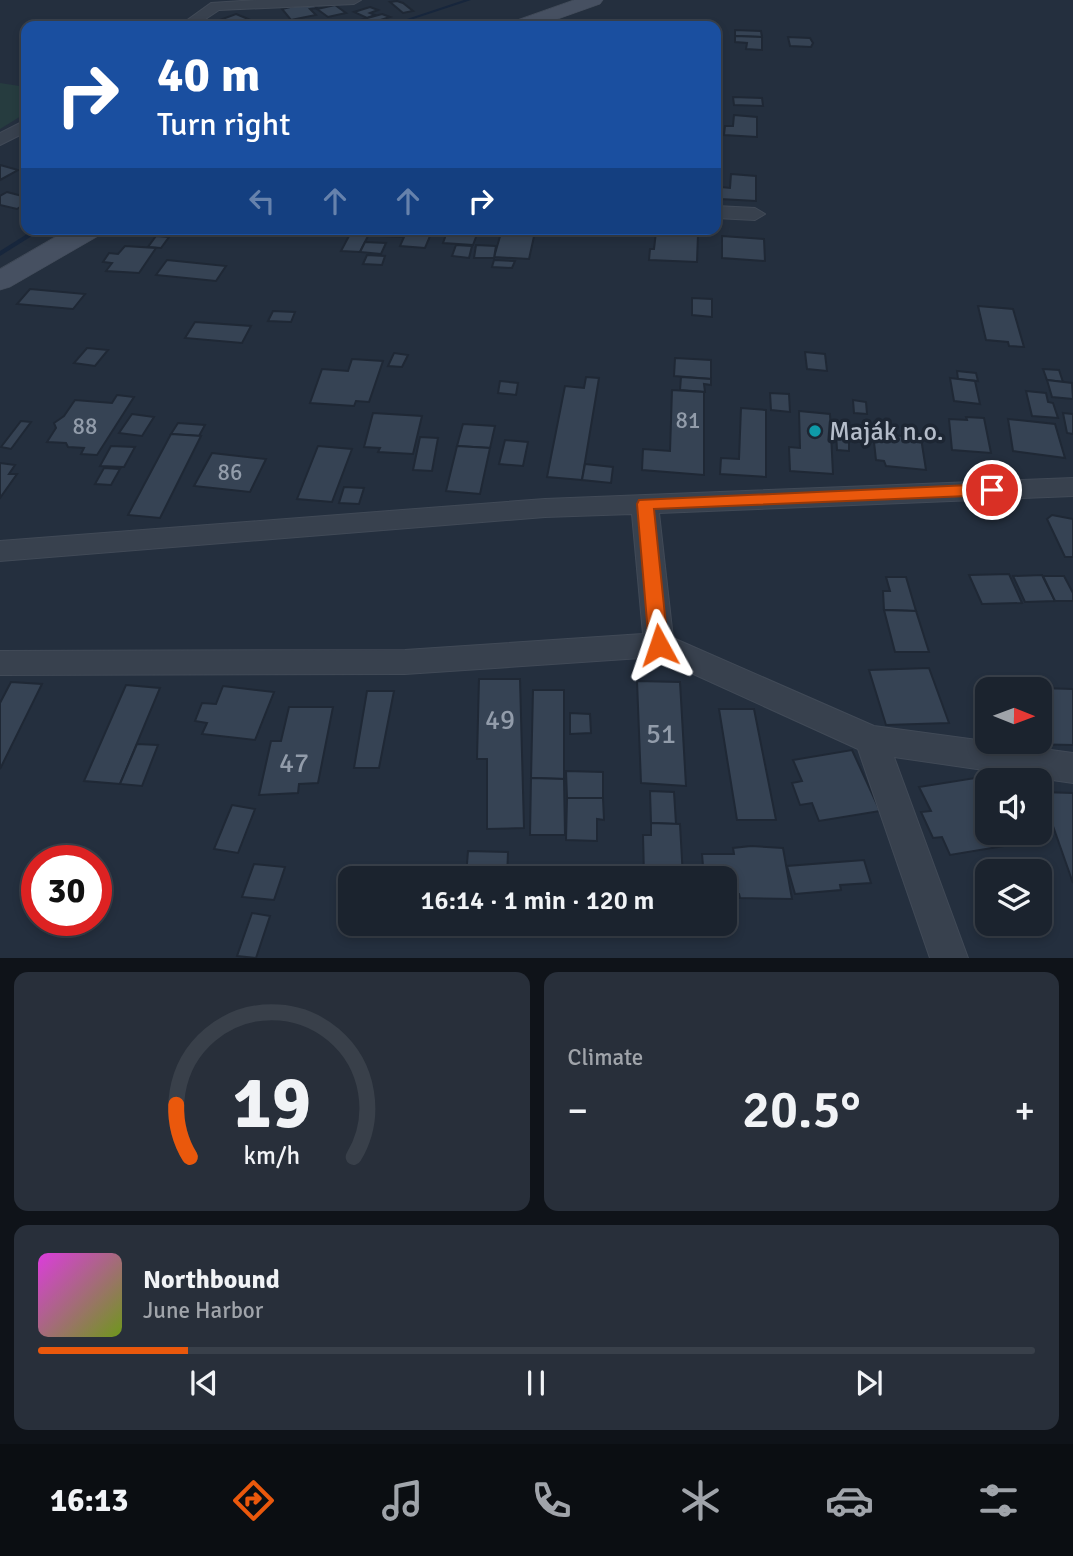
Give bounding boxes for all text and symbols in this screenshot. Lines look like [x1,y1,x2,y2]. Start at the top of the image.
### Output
text: 40 m [157,45,260,105]
icon: right [42,49,133,140]
text: Turn right [157,105,290,144]
icon: left [243,182,281,220]
icon: ahead [316,182,354,220]
icon: ahead [389,182,427,220]
icon: right [462,182,500,220]
house number: 81 [676,406,700,435]
house number: 88 [73,412,97,441]
place label: Maják n.o. [829,416,944,448]
marker: Maják n.o. [807,423,823,439]
house number: 86 [218,458,242,487]
pin [962,460,1022,520]
icon: arrive [973,471,1011,509]
position arrow [622,608,696,682]
north arrow [975,677,1052,754]
map controls [975,677,1052,936]
house number: 49 [485,703,515,737]
house number: 51 [646,717,676,751]
house number: 47 [279,746,309,780]
button: sound [975,768,1052,845]
speed limit sign: 30 [21,845,112,936]
button: layers [975,859,1052,936]
text: 16:14 · 1 min · 120 m [421,885,654,917]
text: Climate [568,1043,643,1072]
text: 19 [232,1060,311,1149]
text: 20.5° [742,1078,861,1142]
text: − [568,1087,588,1134]
text: + [1014,1087,1035,1134]
text: km/h [243,1140,300,1171]
text: Northbound [143,1264,280,1296]
text: June Harbor [143,1296,263,1325]
icon: previous [185,1364,223,1402]
icon: pause [517,1364,555,1402]
icon: next [850,1364,888,1402]
icon: directions [229,1476,278,1525]
icon: music [378,1476,427,1525]
icon: phone [527,1476,576,1525]
icon: climate [676,1476,725,1525]
icon: car [825,1476,874,1525]
icon: filters [974,1476,1023,1525]
text: 16:13 [50,1481,129,1520]

